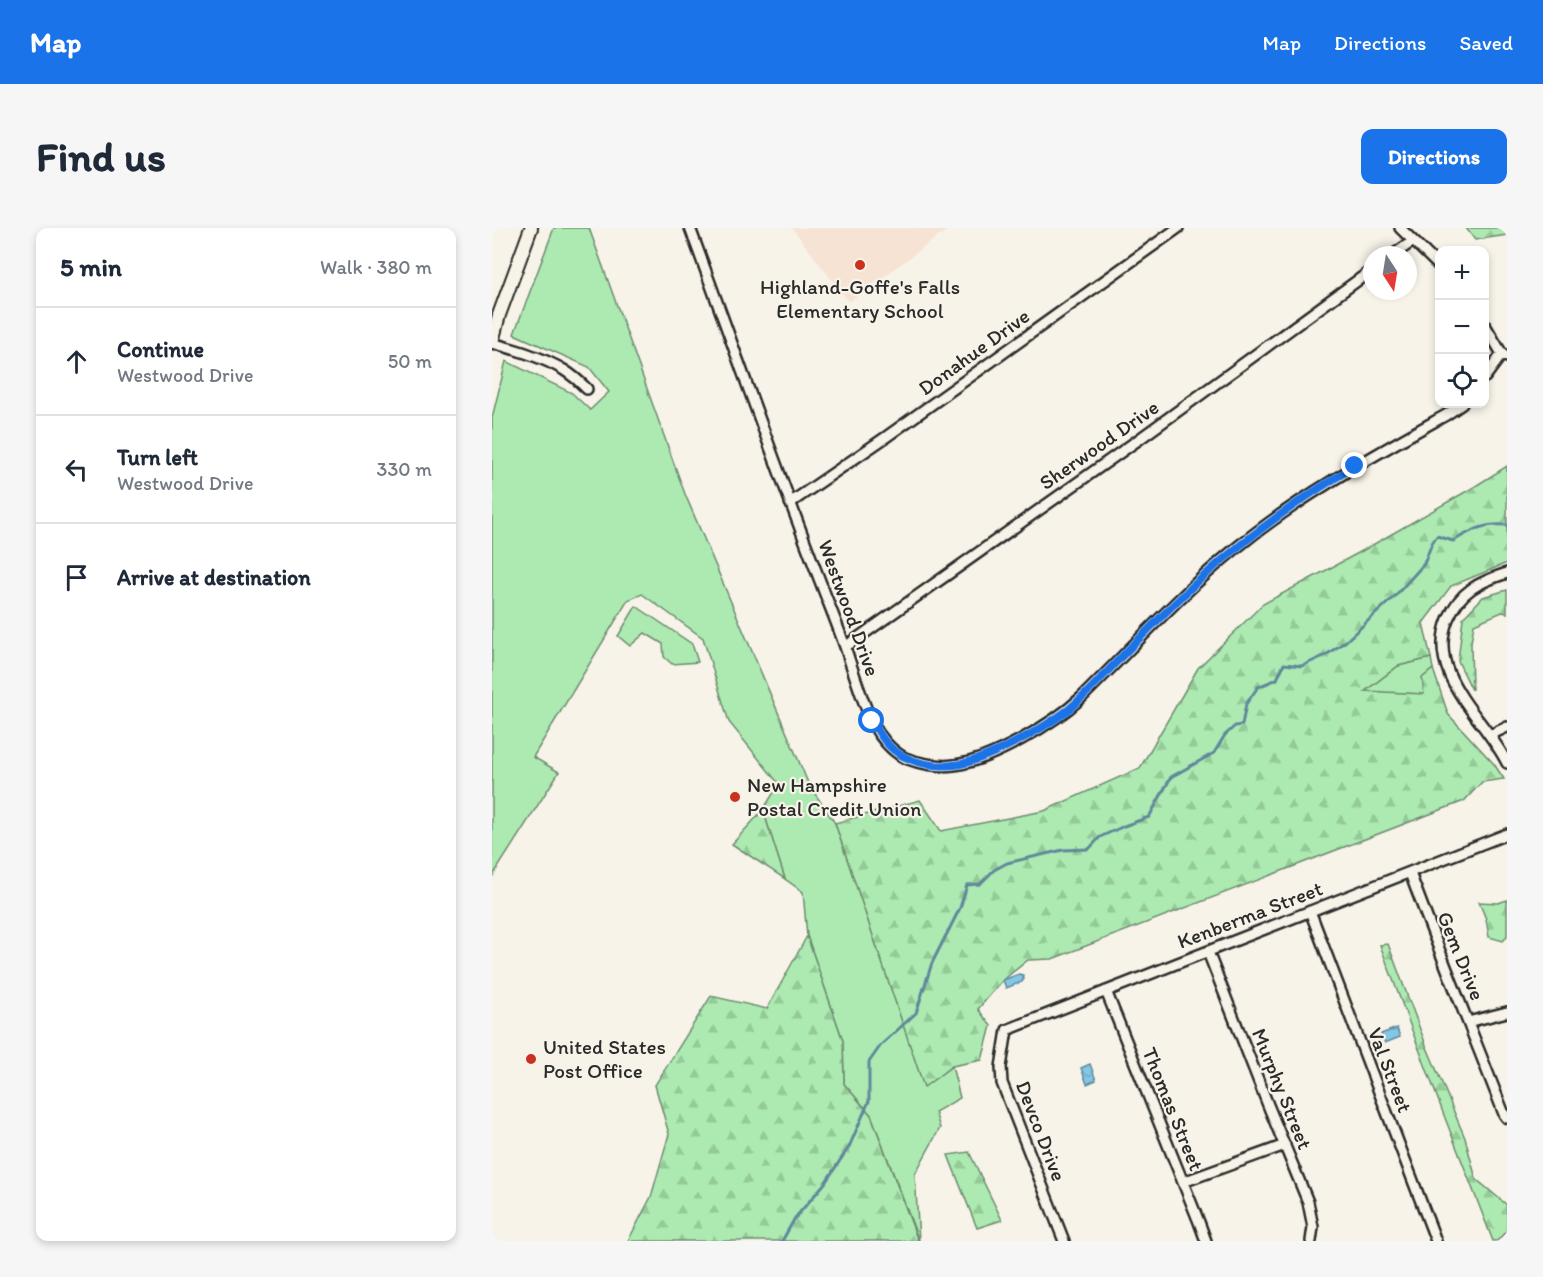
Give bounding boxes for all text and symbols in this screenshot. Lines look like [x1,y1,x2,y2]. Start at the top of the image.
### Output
text: Map [30,25,81,59]
text: Map [1263,30,1301,55]
text: Directions [1334,30,1426,55]
text: Saved [1459,30,1513,55]
button: Directions [1361,129,1507,184]
text: Find us [36,131,166,182]
north arrow [1363,246,1417,300]
map controls [1435,246,1489,408]
button: + [1435,246,1489,300]
text: 5 min [60,251,122,283]
text: Walk · 380 m [320,255,432,279]
marker: Highland-Goffe's Falls Elementary School [853,258,867,272]
place label: Highland-Goffe's Falls Elementary School [760,274,960,323]
button: − [1435,300,1489,354]
street label: Donahue Drive [913,303,1034,400]
text: Continue [117,336,204,363]
icon: ahead [60,345,93,378]
text: 50 m [388,349,432,373]
button: locate [1435,354,1489,408]
text: Westwood Drive [117,363,253,387]
street label: Sherwood Drive [1034,394,1163,495]
text: Turn left [117,444,198,471]
route end [1341,452,1367,478]
icon: left [60,453,93,486]
text: 330 m [377,457,432,481]
text: Westwood Drive [117,471,253,495]
street label: Westwood Drive [813,536,886,679]
icon: arrive [60,561,93,594]
text: Arrive at destination [117,564,311,591]
route start [858,707,884,733]
place label: New Hampshire Postal Credit Union [747,772,921,821]
marker: New Hampshire Postal Credit Union [728,790,742,804]
street label: Kenberma Street [1174,875,1326,954]
street label: Gem Drive [1432,908,1491,1004]
street label: Val Street [1363,1024,1418,1116]
street label: Murphy Street [1247,1025,1318,1153]
place label: United States Post Office [543,1034,666,1083]
street label: Thomas Street [1137,1043,1210,1174]
marker: United States Post Office [524,1052,538,1066]
street label: Devco Drive [1011,1077,1072,1184]

